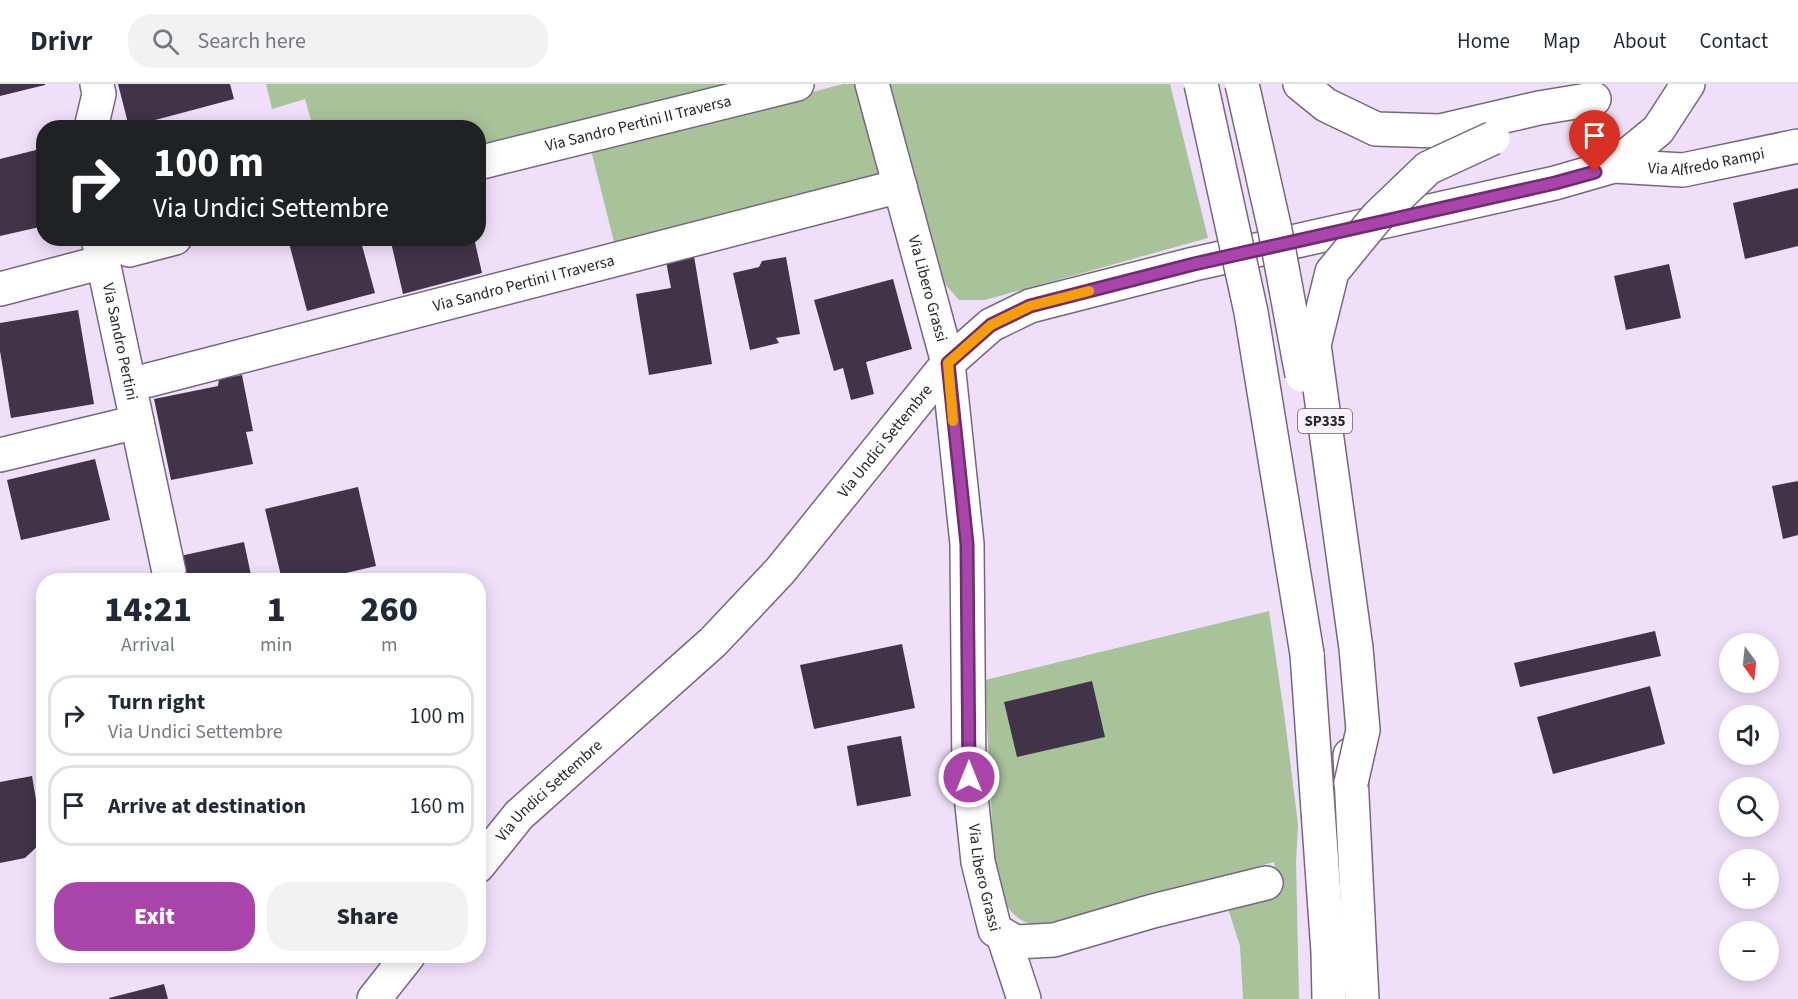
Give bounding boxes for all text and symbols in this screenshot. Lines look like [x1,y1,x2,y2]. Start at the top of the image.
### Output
search box [128,14,548,68]
text: Drivr [30,21,92,61]
icon: search [149,25,182,58]
text: Search here [197,25,306,57]
text: Home [1457,26,1510,56]
text: Map [1543,26,1581,56]
text: About [1614,26,1666,56]
text: Contact [1699,26,1768,56]
street label: Via Sandro Pertini II Traversa [543,90,733,157]
pin [1569,110,1620,172]
icon: arrive [1578,119,1611,152]
text: 100 m [153,133,264,193]
street label: Via Alfredo Rampi [1647,142,1767,181]
icon: right [54,144,132,222]
text: Via Undici Settembre [153,189,389,228]
street label: Via Libero Grassi [903,233,953,344]
street label: Via Sandro Pertini I Traversa [431,249,617,317]
street label: Via Sandro Pertini [97,281,143,402]
street label: Via Undici Settembre [832,380,937,502]
road number: SP335 [1298,409,1352,433]
text: 14:21 [104,584,192,635]
text: 1 [267,584,286,635]
text: 260 [360,584,418,635]
text: Arrival [121,631,175,659]
text: min [260,631,292,659]
text: m [381,631,397,659]
north arrow [1719,633,1779,693]
map controls [1719,633,1779,981]
text: Turn right [108,686,205,718]
icon: right [57,699,90,732]
text: 100 m [410,700,465,732]
button: sound [1719,705,1779,765]
text: Via Undici Settembre [108,718,283,746]
street label: Via Undici Settembre [491,735,607,846]
position arrow [937,745,1001,809]
button: search [1719,777,1779,837]
icon: arrive [57,789,90,822]
text: Arrive at destination [108,790,306,822]
text: 160 m [410,790,465,822]
street label: Via Libero Grassi [963,823,1006,934]
button: + [1719,849,1779,909]
button: Exit [54,882,255,951]
button: Share [267,882,468,951]
button: − [1719,921,1779,981]

